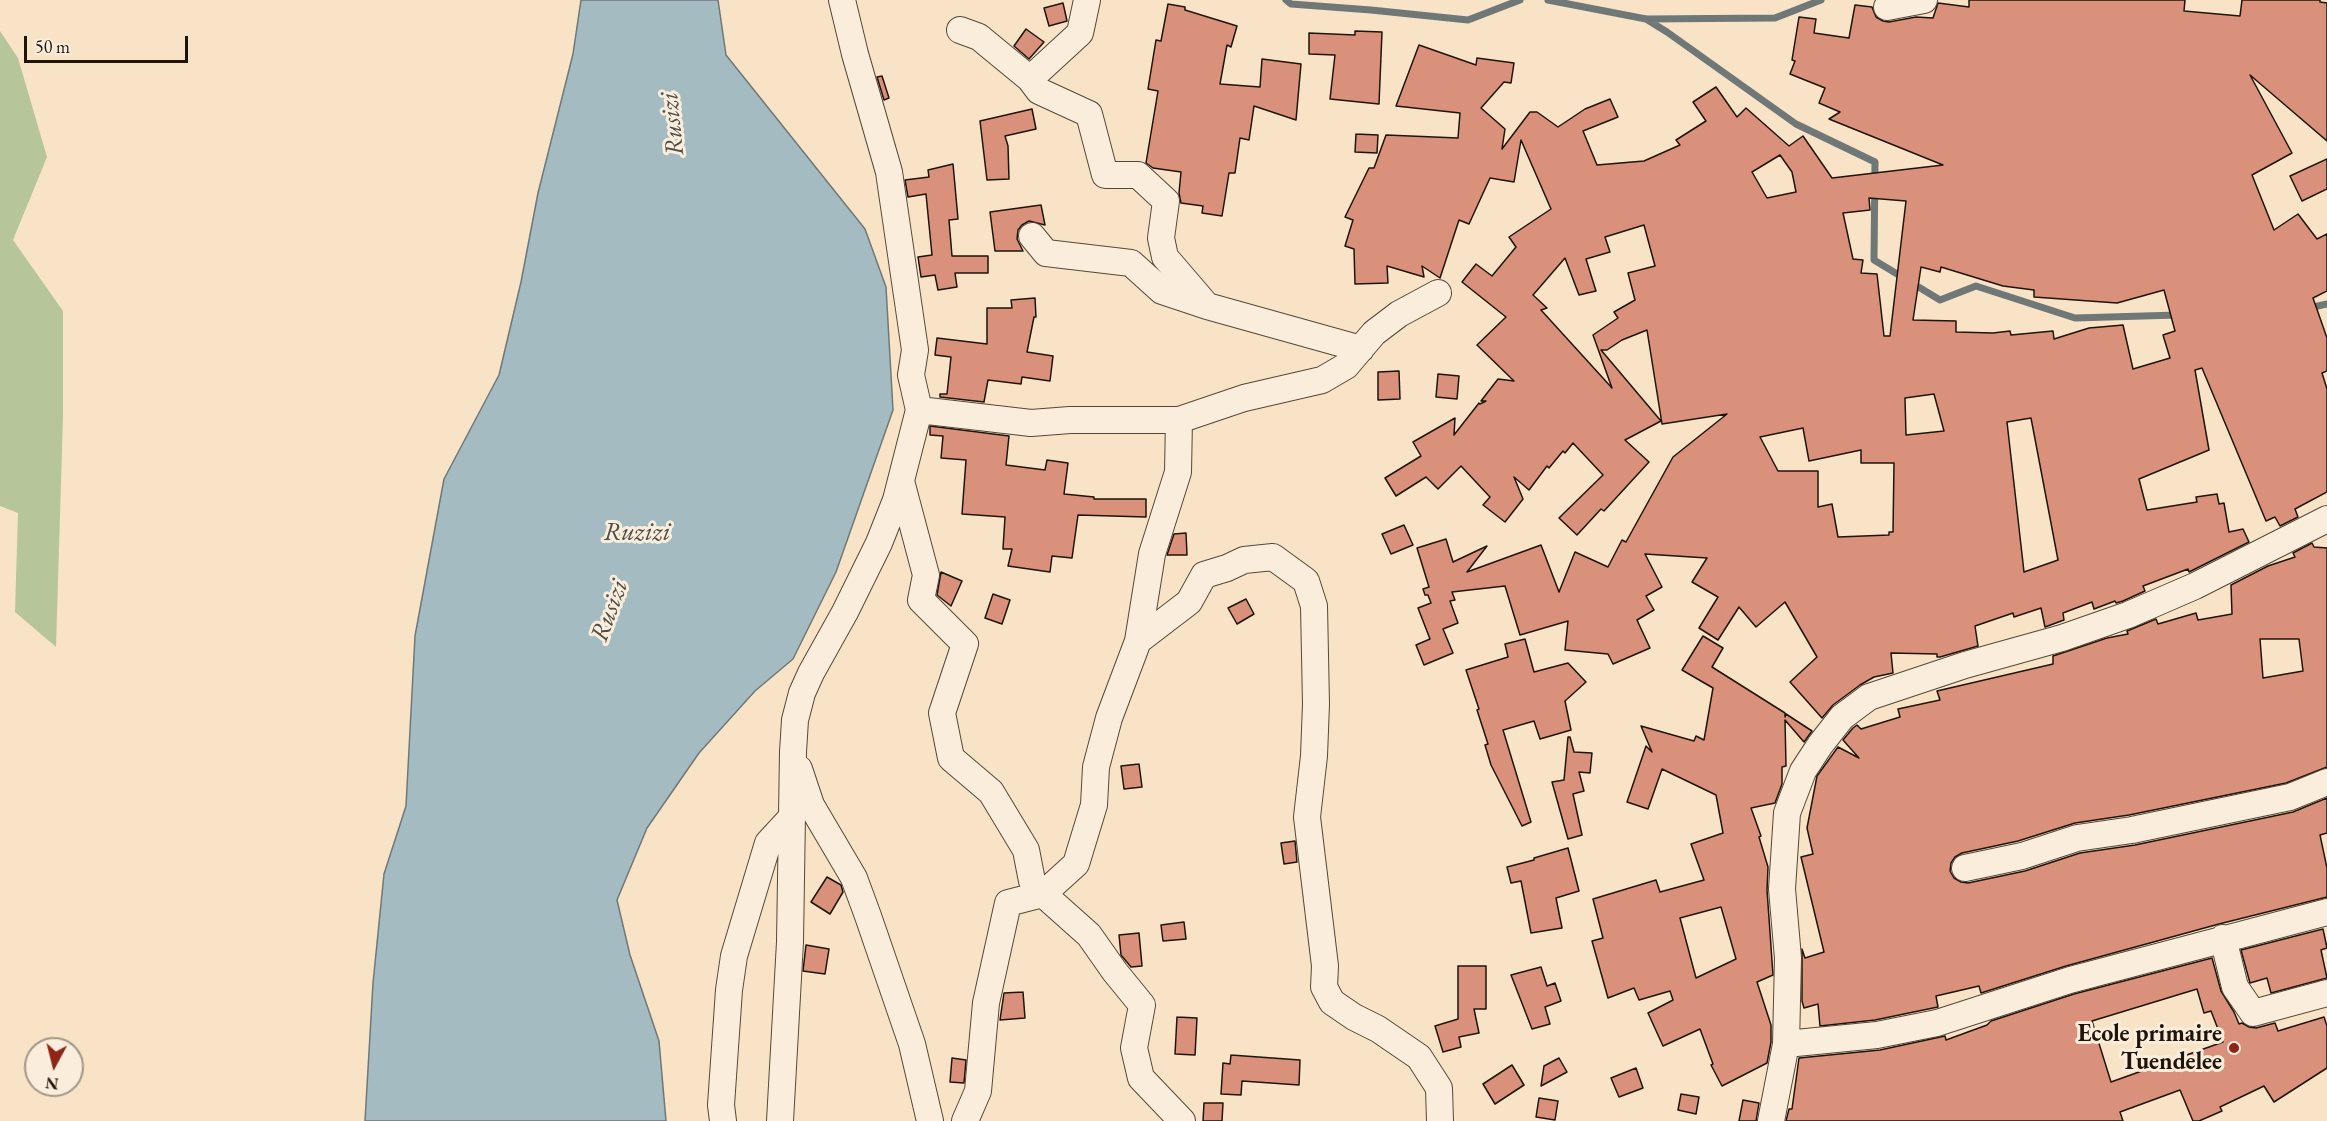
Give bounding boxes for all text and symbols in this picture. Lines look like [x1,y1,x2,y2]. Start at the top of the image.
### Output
scale bar [27,24,190,62]
text: 50 m [35,35,70,58]
water label: Rusizi [654,91,692,157]
water label: Ruzizi [604,517,670,549]
water label: Rusizi [584,576,636,646]
place label: Ecole primaire Tuendelee [2078,1020,2222,1076]
north arrow [24,1037,84,1097]
marker: Ecole primaire Tuendelee [2227,1041,2241,1055]
text: N [44,1072,60,1095]

